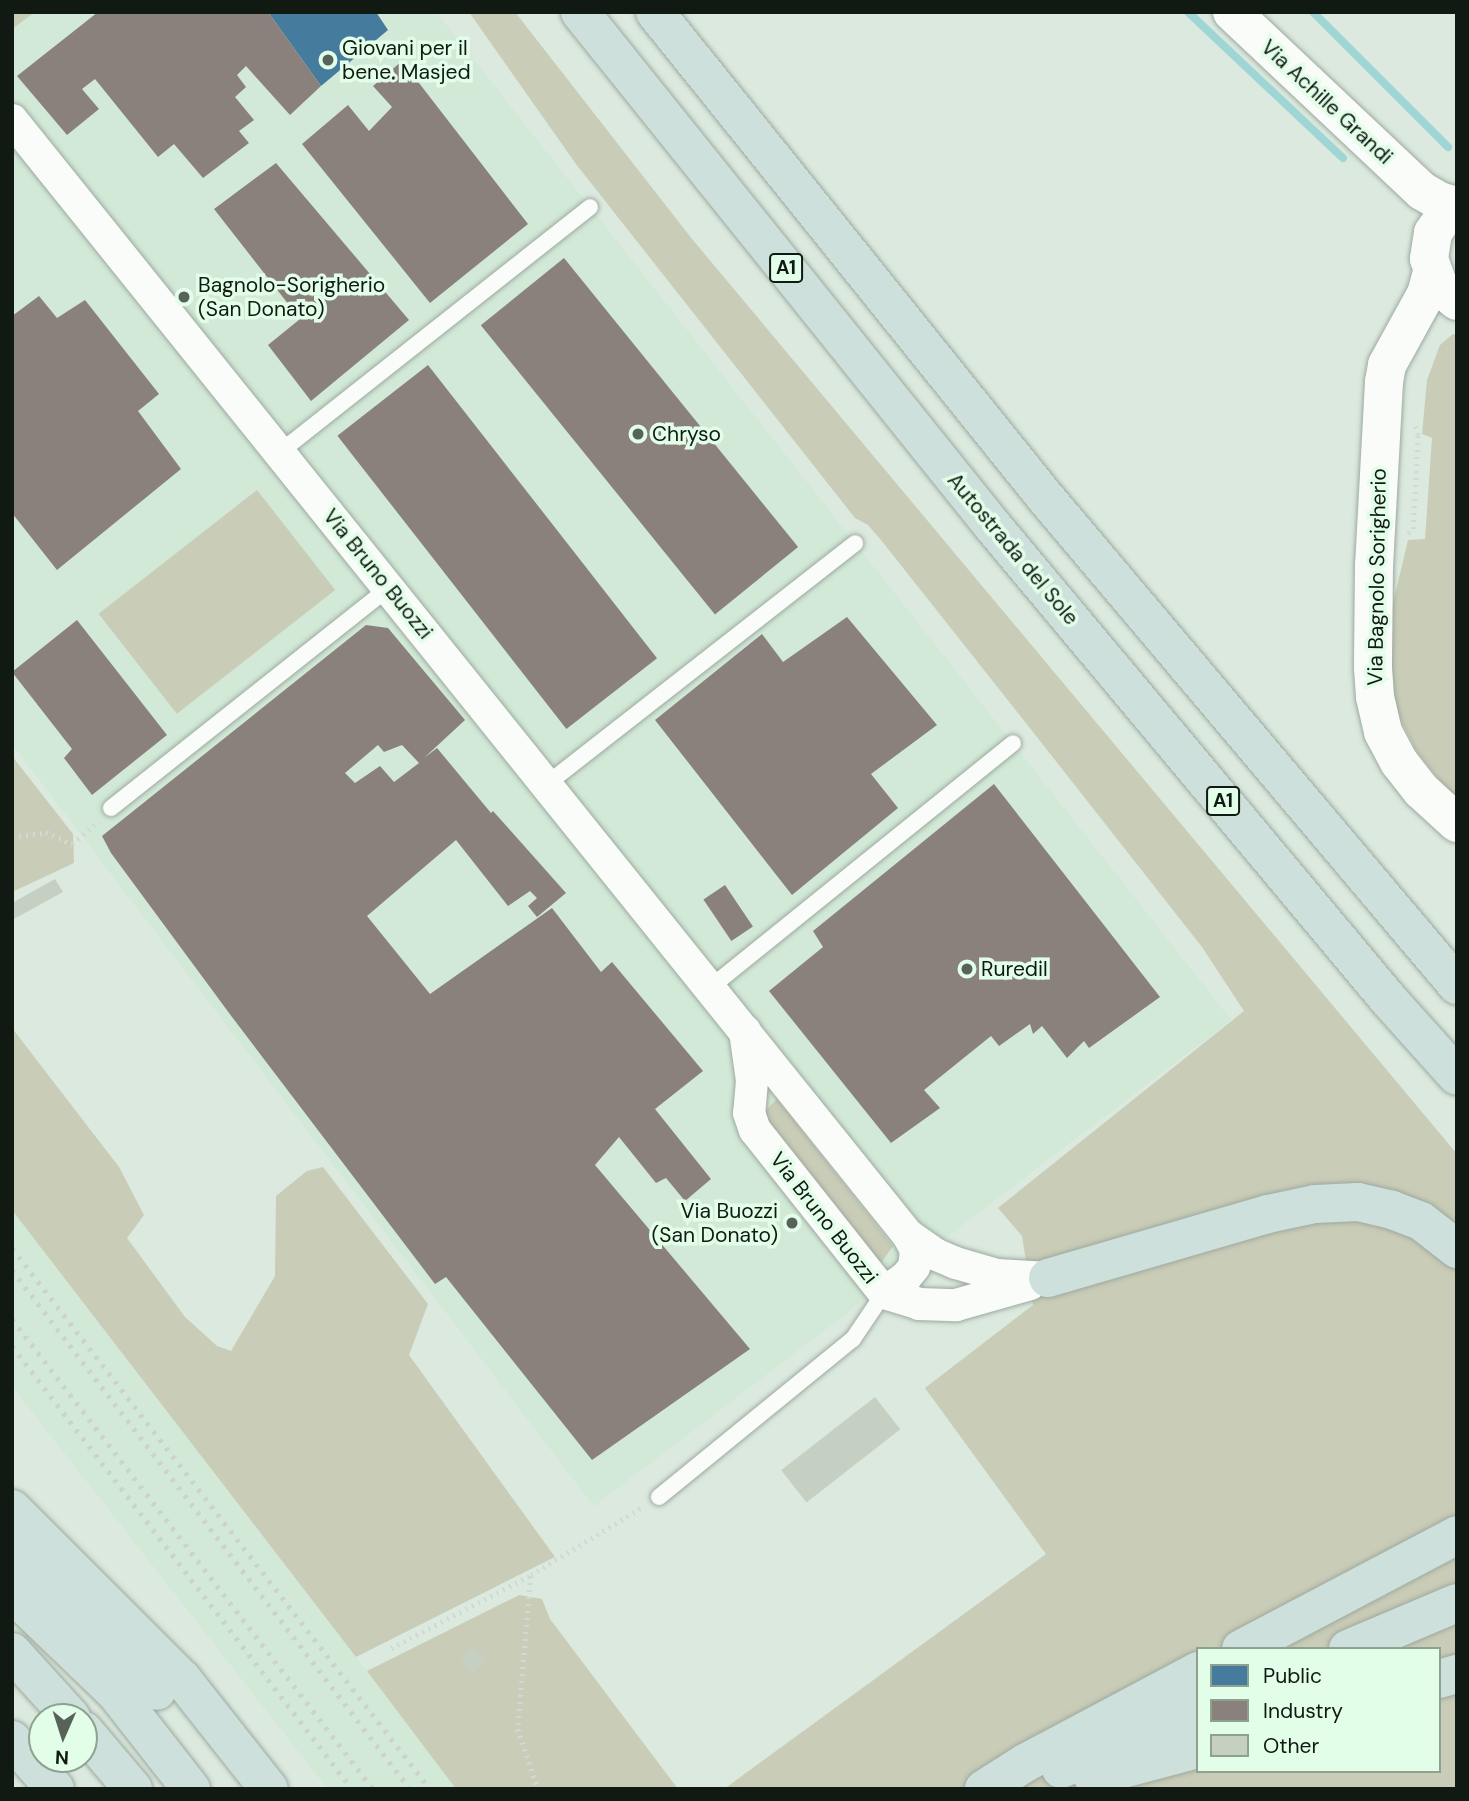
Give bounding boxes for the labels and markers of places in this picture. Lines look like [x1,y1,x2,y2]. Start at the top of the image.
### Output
place label: Giovani per il bene. Masjed [342,35,471,85]
marker: Giovani per il bene. Masjed [320,52,336,68]
place label: Bagnolo-Sorigherio (San Donato) [198,272,385,322]
marker: Bagnolo-Sorigherio (San Donato) [176,289,192,305]
place label: Chryso [652,421,721,447]
marker: Chryso [630,426,646,442]
place label: Ruredil [981,956,1048,982]
marker: Ruredil [959,961,975,977]
place label: Via Buozzi (San Donato) [651,1198,778,1248]
marker: Via Buozzi (San Donato) [784,1215,800,1231]

